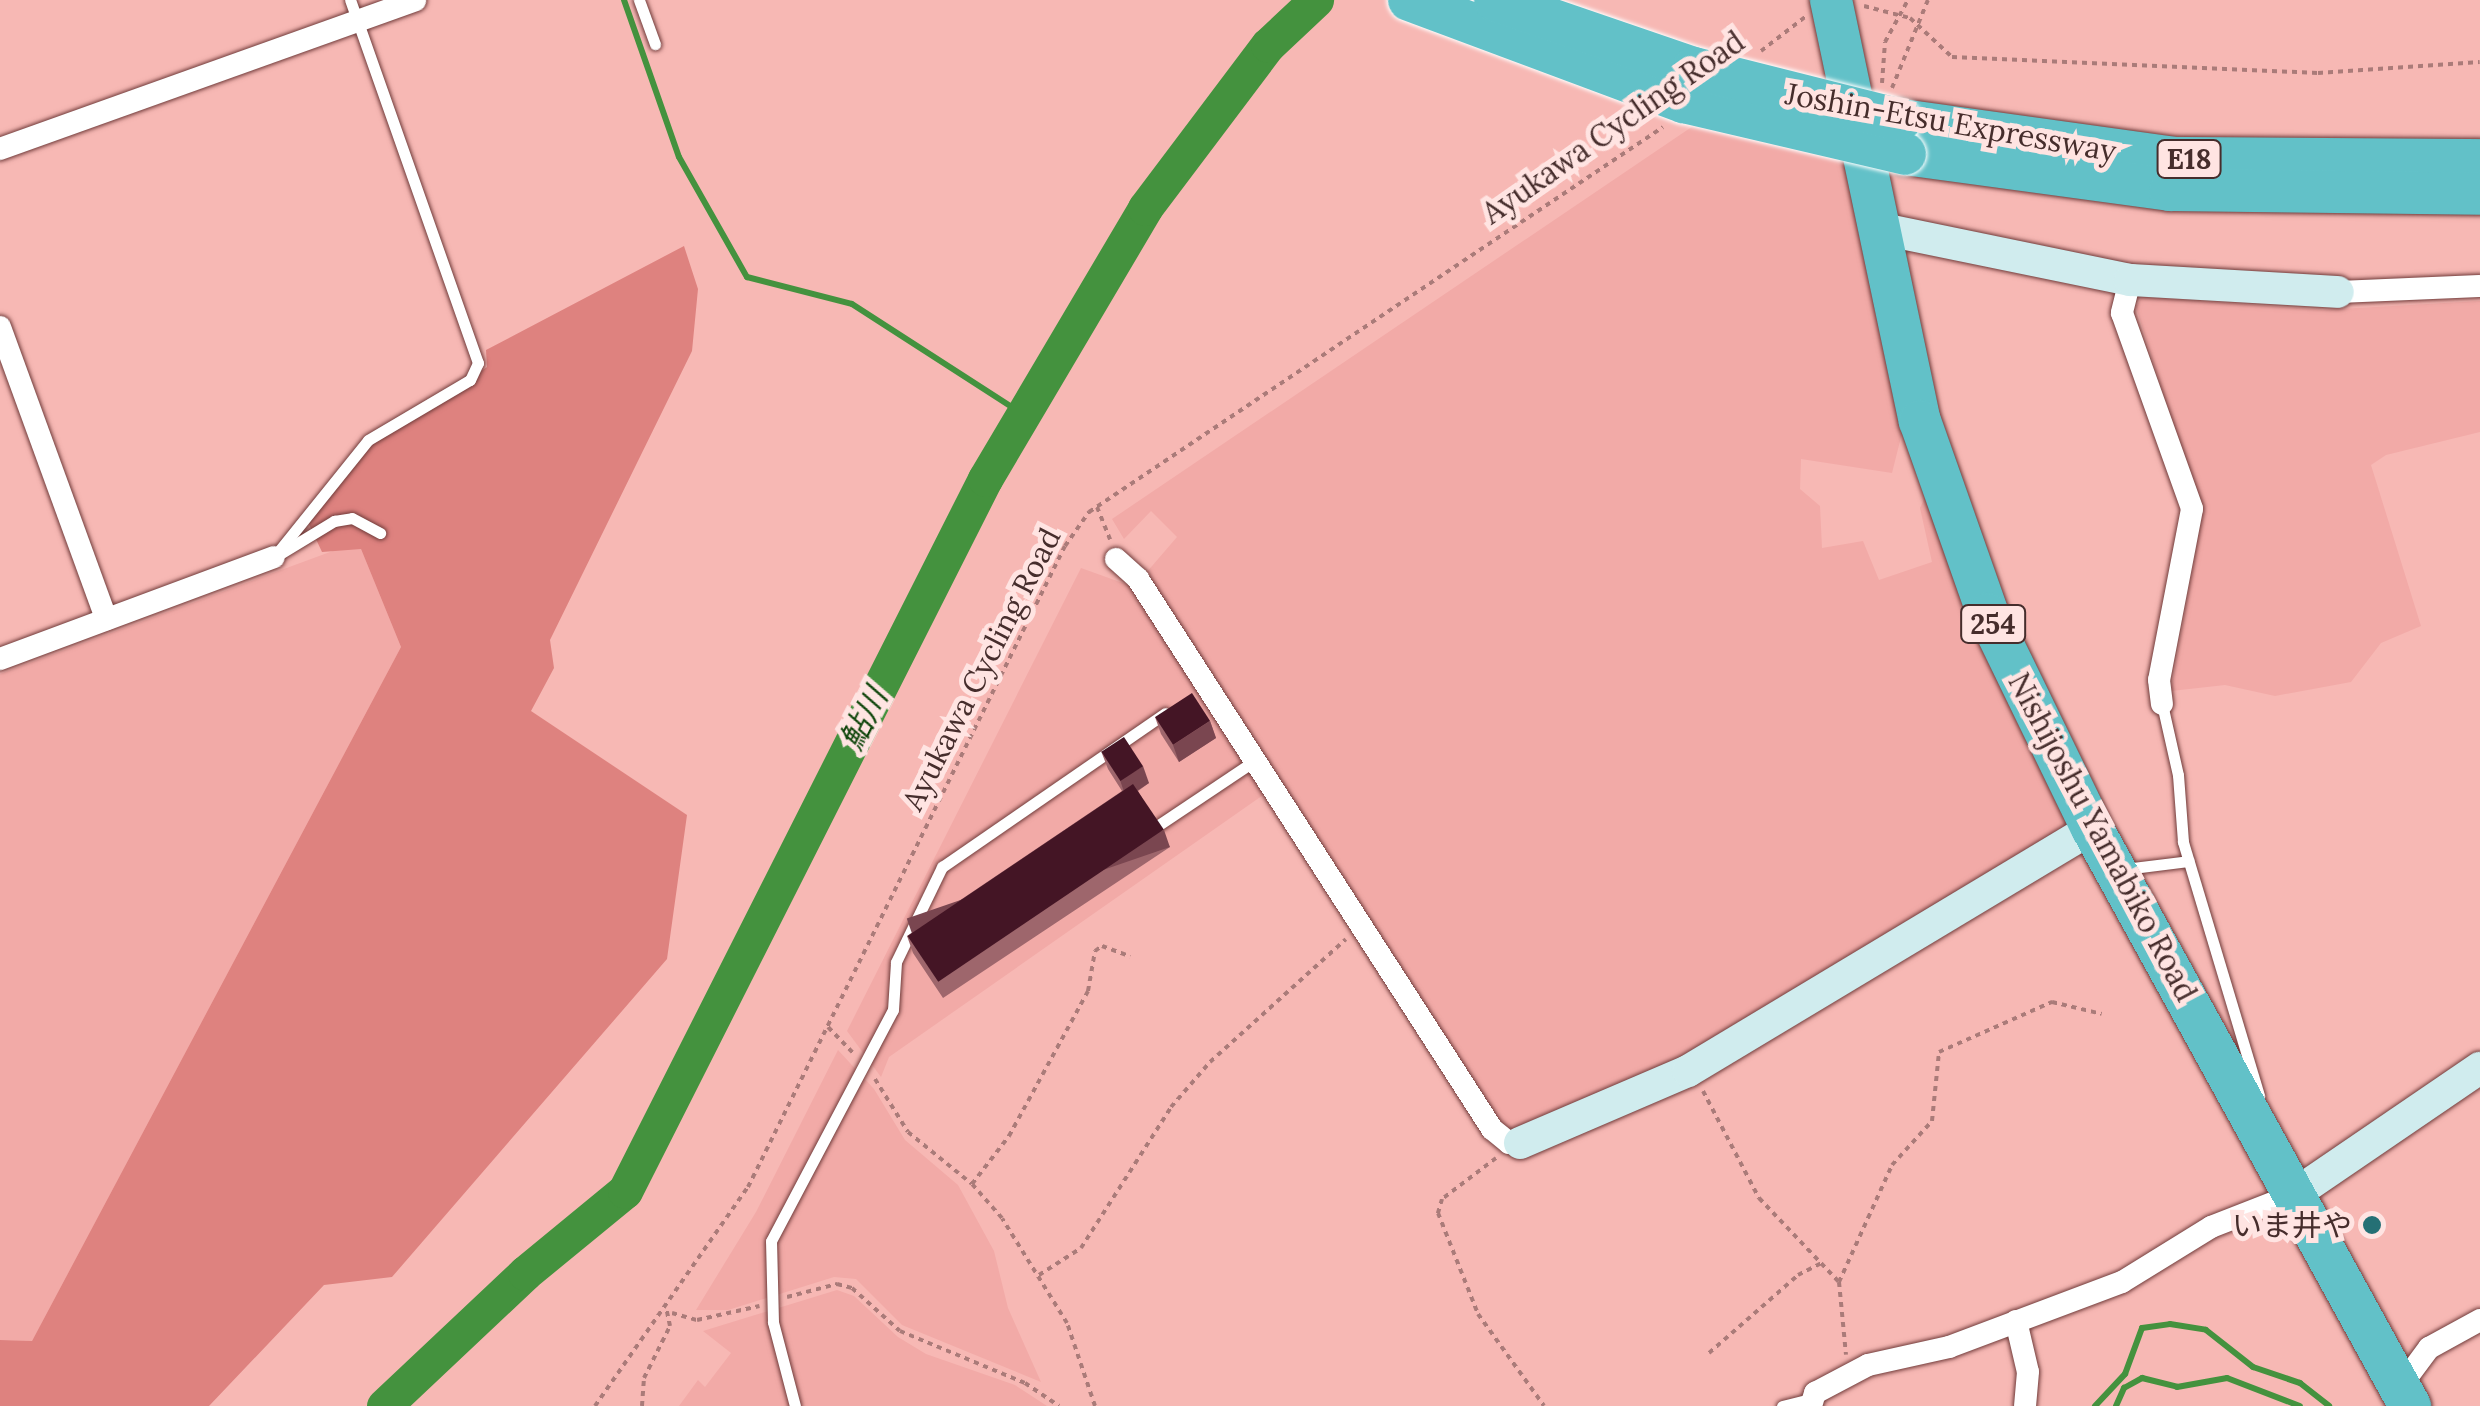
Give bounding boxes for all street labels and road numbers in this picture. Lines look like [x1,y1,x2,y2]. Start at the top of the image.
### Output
street label: Ayukawa Cycling Road [1475,23,1751,231]
street label: Joshin-Etsu Expressway [1783,75,2119,169]
road number: E18 [2156,136,2222,182]
street label: Ayukawa Cycling Road [894,522,1068,816]
road number: 254 [1958,601,2028,647]
street label: Nishijoshu Yamabiko Road [2001,667,2205,1007]

